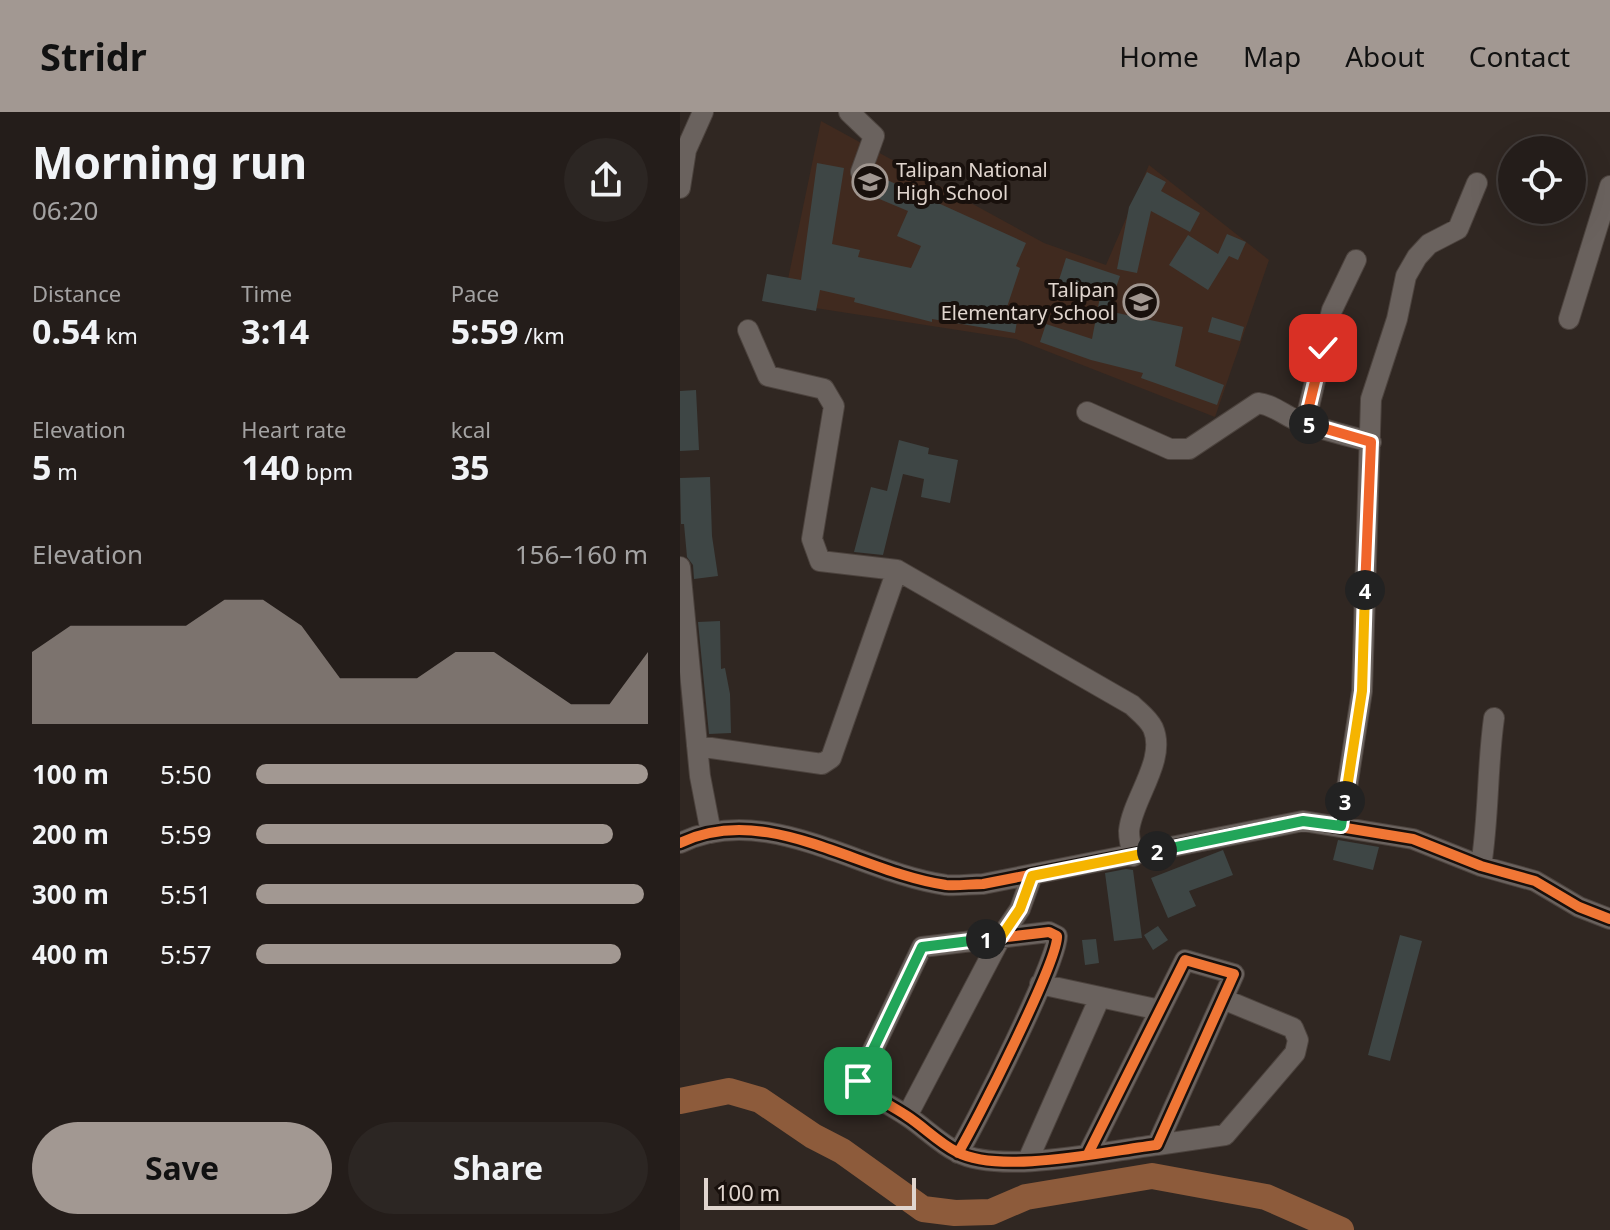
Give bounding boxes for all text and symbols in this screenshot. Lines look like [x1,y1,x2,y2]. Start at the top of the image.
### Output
text: Stridr [40,30,147,82]
text: Home [1119,37,1199,75]
text: Map [1243,37,1301,75]
text: About [1345,37,1425,75]
text: Contact [1469,37,1570,75]
text: Morning run [32,132,307,192]
map controls [1498,136,1586,224]
button: locate [1498,136,1586,224]
button: share [564,138,648,222]
place label: Talipan National High School [896,156,1048,206]
school or university icon: Talipan National High School [851,163,889,201]
text: 06:20 [32,192,98,228]
place label: Talipan Elementary School [941,276,1115,326]
text: Distance [32,278,121,308]
text: Time [241,278,292,308]
text: Pace [451,278,499,308]
school or university icon: Talipan Elementary School [1122,283,1160,321]
text: 0.54 [32,308,100,354]
text: 3:14 [241,308,309,354]
text: 5:59 [451,308,519,354]
pin [1289,314,1357,382]
text: km [100,320,138,350]
text: /km [519,320,565,350]
icon: check [1301,326,1345,370]
pin: 5 [1289,404,1329,444]
text: 5 [1303,409,1315,439]
text: Elevation [32,414,126,444]
text: Heart rate [241,414,346,444]
text: kcal [451,414,491,444]
text: 5 [32,444,51,490]
text: 140 [241,444,300,490]
text: 35 [451,444,490,490]
text: m [51,456,78,486]
text: bpm [300,456,353,486]
text: Elevation [32,536,143,572]
text: 156–160 m [515,536,648,572]
pin: 4 [1345,570,1385,610]
text: 4 [1359,575,1371,605]
text: 100 m [32,756,109,792]
text: 5:50 [160,756,212,792]
pin: 3 [1325,781,1365,821]
text: 3 [1339,786,1351,816]
text: 200 m [32,816,109,852]
text: 5:59 [160,816,212,852]
pin: 2 [1137,831,1177,871]
text: 2 [1151,836,1163,866]
text: 300 m [32,876,109,912]
text: 5:51 [160,876,212,912]
pin: 1 [966,919,1006,959]
text: 1 [980,924,992,954]
text: 400 m [32,936,109,972]
text: 5:57 [160,936,212,972]
pin [824,1047,892,1115]
icon: arrive [836,1059,880,1103]
button: Save [32,1122,332,1214]
button: Share [348,1122,648,1214]
scale bar [704,1174,916,1210]
text: 100 m [716,1177,780,1207]

